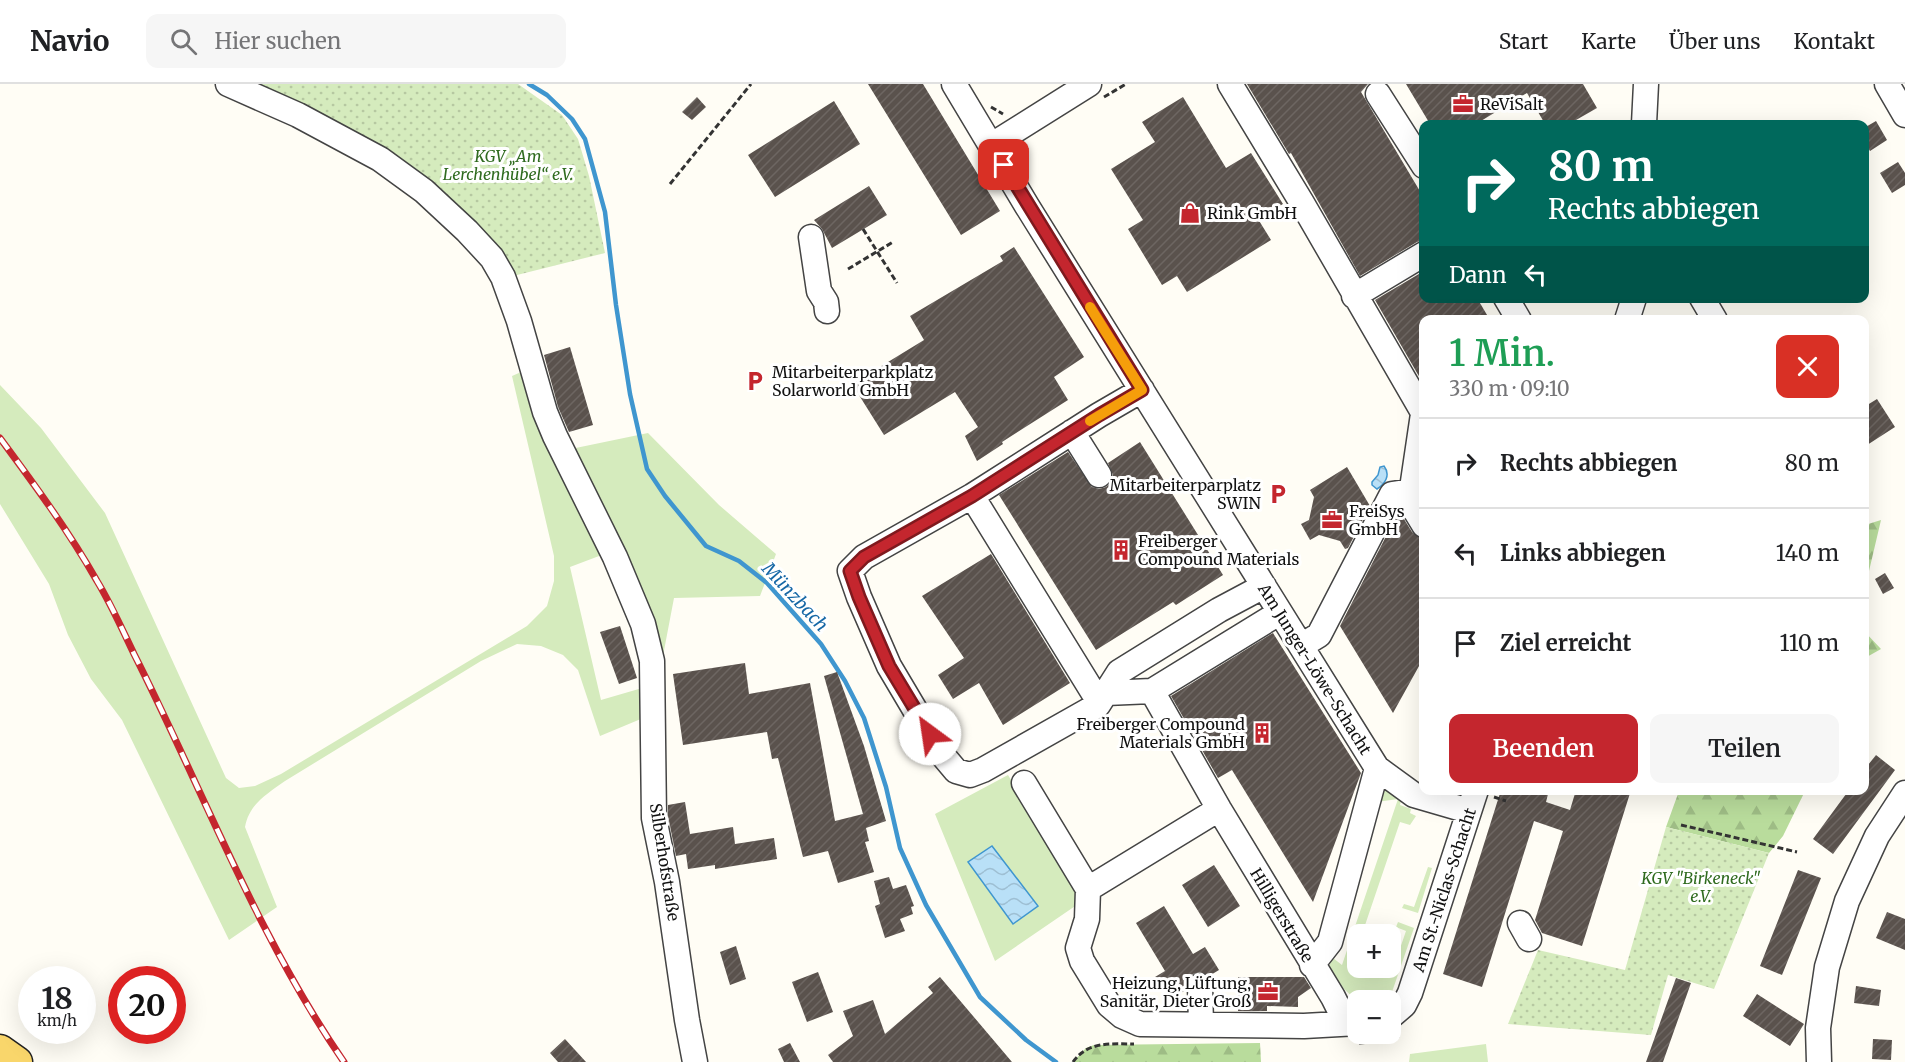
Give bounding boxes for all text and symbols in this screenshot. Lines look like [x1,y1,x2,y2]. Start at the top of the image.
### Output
search box [146,14,566,68]
text: Navio [30,23,110,59]
icon: search [167,25,200,58]
text: Hier suchen [215,27,341,55]
text: Start [1499,28,1548,55]
text: Karte [1581,28,1636,55]
text: Über uns [1669,28,1760,55]
text: Kontakt [1793,28,1875,55]
office icon: ReViSalt [1451,92,1475,116]
place label: ReViSalt [1480,94,1544,114]
pin [978,139,1029,190]
text: 80 m [1548,140,1654,192]
icon: right [1449,144,1527,222]
park label: KGV „Am Lerchenhübel“ e.V. [443,146,573,184]
icon: arrive [987,148,1020,181]
text: Rechts abbiegen [1548,192,1760,226]
shop icon: Rink GmbH [1178,201,1202,225]
place label: Rink GmbH [1207,203,1297,223]
icon: left [1519,258,1552,291]
text: Dann [1449,261,1507,289]
text: 1 Min. [1449,331,1555,376]
button: close [1776,335,1839,398]
place label: Mitarbeiterparkplatz Solarworld GmbH [772,362,933,400]
parking icon: Mitarbeiterparkplatz Solarworld GmbH [743,369,767,393]
text: 330 m · 09:10 [1449,376,1570,401]
icon: right [1449,447,1482,480]
text: Rechts abbiegen [1500,449,1677,477]
text: 80 m [1785,449,1839,477]
place label: Mitarbeiterparplatz SWIN [1110,475,1262,513]
parking icon: Mitarbeiterparplatz SWIN [1266,482,1290,506]
place label: FreiSys GmbH [1349,501,1405,539]
office icon: FreiSys GmbH [1320,508,1344,532]
place label: Freiberger Compound Materials [1138,531,1299,569]
icon: left [1449,537,1482,570]
building icon: Freiberger Compound Materials [1109,538,1133,562]
text: Links abbiegen [1500,539,1666,567]
text: 140 m [1776,539,1839,567]
water label: Münzbach [757,556,833,636]
street label: Am Junger-Löwe-Schacht [1254,579,1376,759]
icon: arrive [1449,627,1482,660]
text: Ziel erreicht [1500,629,1631,657]
text: 110 m [1780,629,1839,657]
position arrow [898,702,962,766]
place label: Freiberger Compound Materials GmbH [1076,714,1245,752]
button: Beenden [1449,714,1638,783]
button: Teilen [1650,714,1839,783]
building icon: Freiberger Compound Materials GmbH [1250,721,1274,745]
street label: Silberhofstraße [646,802,684,922]
street label: Am St.-Niclas-Schacht [1408,805,1480,976]
street label: Hilligerstraße [1246,864,1318,966]
park label: KGV "Birkeneck" e.V. [1640,868,1761,906]
map controls [1347,924,1401,1044]
button: + [1347,924,1401,978]
speed limit sign: 20 [108,966,186,1044]
place label: Heizung, Lüftung, Sanitär, Dieter Groß [1100,973,1251,1011]
text: 18 [41,979,73,1017]
office icon: Heizung, Lüftung, Sanitär, Dieter Groß [1256,980,1280,1004]
button: − [1347,990,1401,1044]
text: km/h [37,1011,77,1030]

